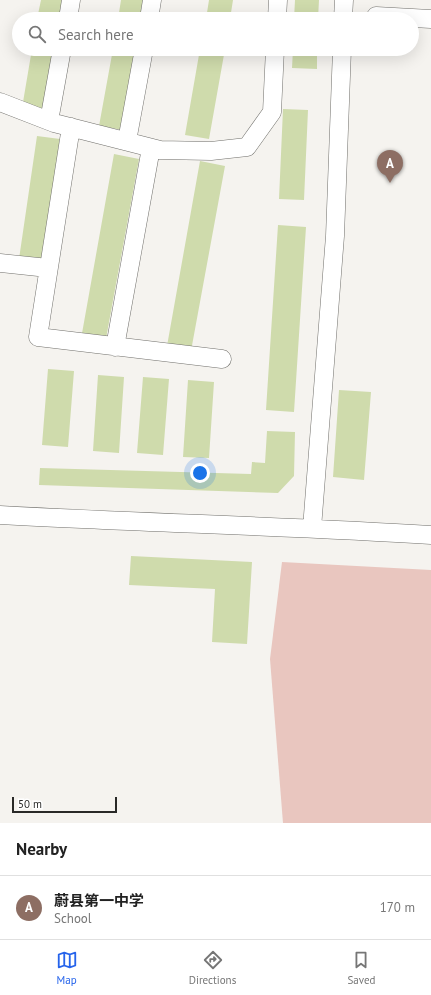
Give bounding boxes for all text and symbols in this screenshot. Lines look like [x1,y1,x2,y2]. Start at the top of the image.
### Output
search box [12,12,419,56]
icon: search [26,23,48,45]
text: Search here [58,25,134,44]
pin: A [377,150,403,183]
your location [190,463,210,483]
scale bar [12,795,117,814]
text: 50 m [18,797,42,811]
text: Nearby [16,838,67,860]
text: 蔚县第一中学 [54,891,144,910]
text: A [25,899,33,916]
text: 170 m [380,899,415,916]
text: School [54,910,92,927]
tab: Map [56,949,78,987]
tab: Directions [189,949,236,987]
tab: Saved [347,949,375,987]

